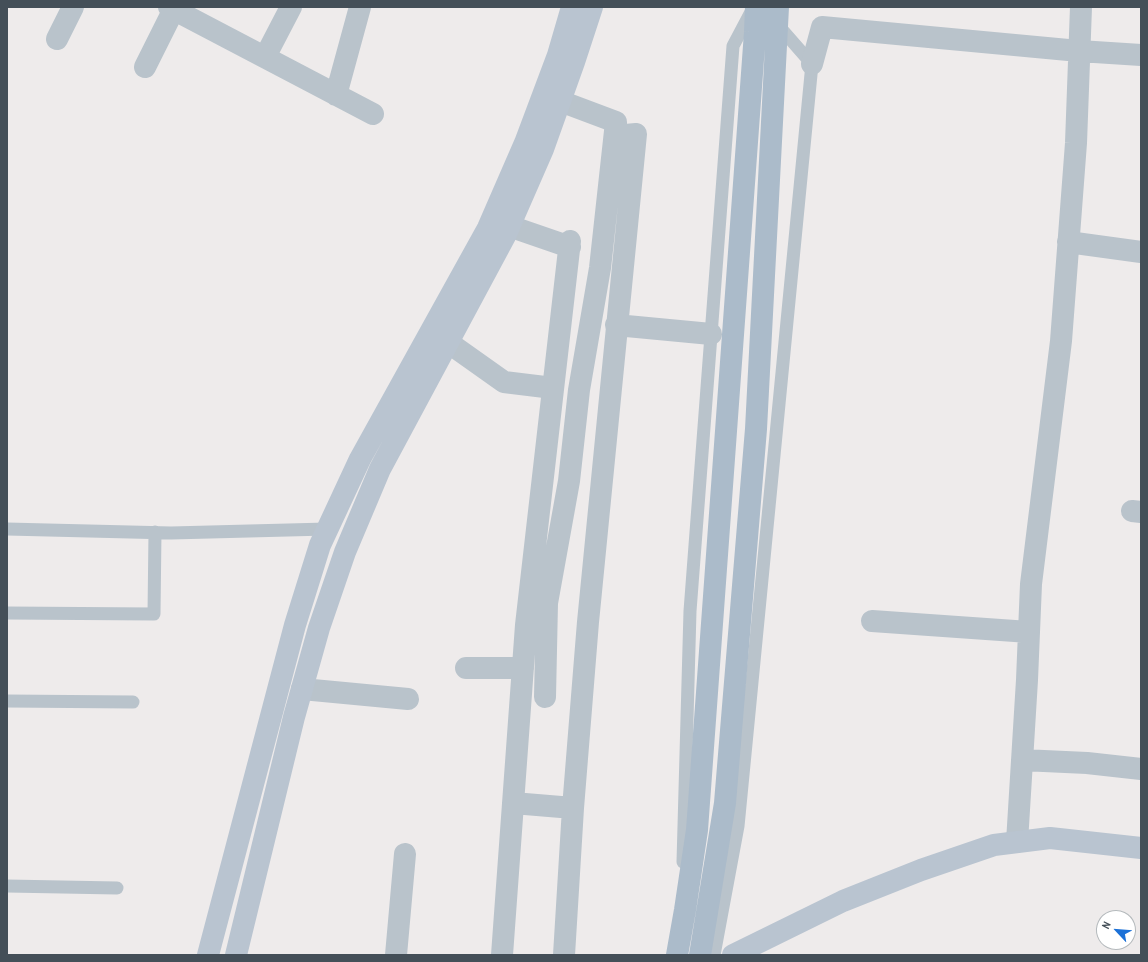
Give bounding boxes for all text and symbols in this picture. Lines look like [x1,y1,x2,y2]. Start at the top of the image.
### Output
north arrow [1096,910,1136,950]
text: N [1098,919,1114,931]

